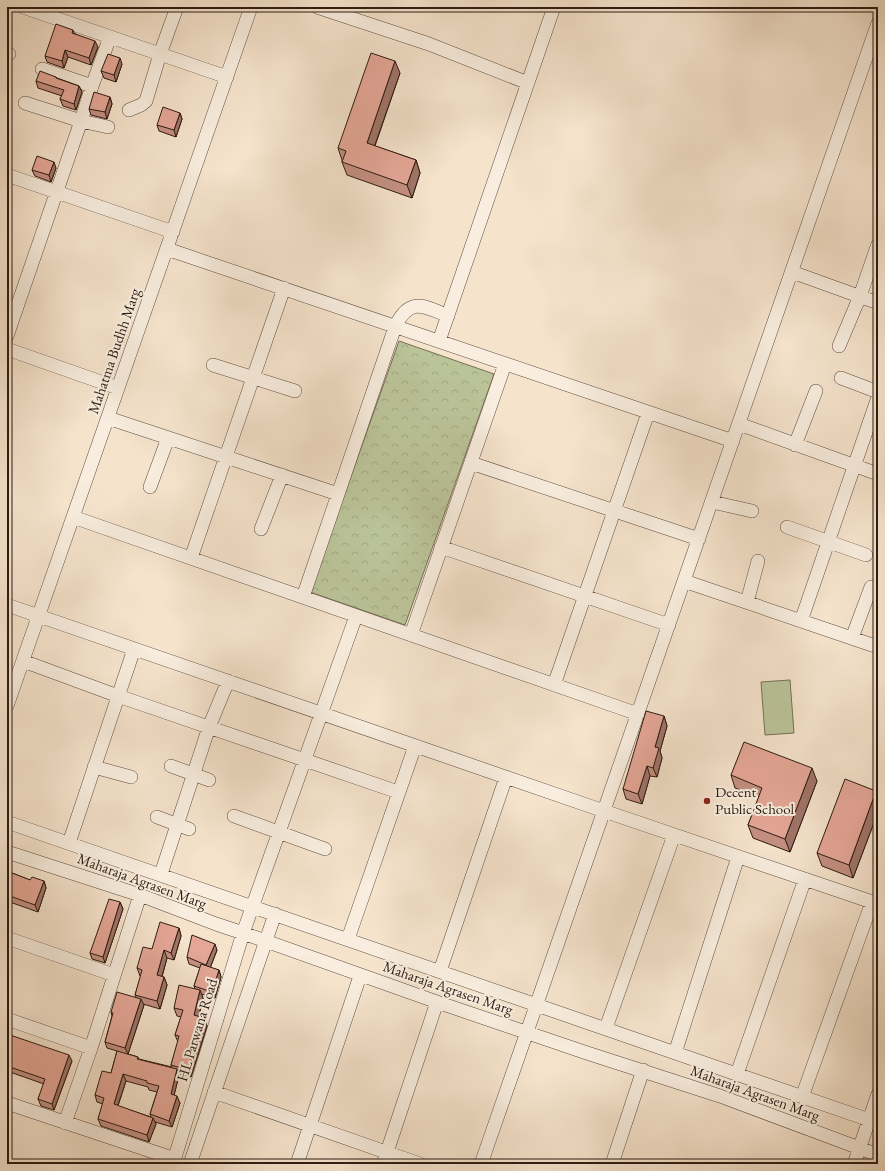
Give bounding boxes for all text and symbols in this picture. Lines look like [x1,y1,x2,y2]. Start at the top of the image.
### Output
street label: Mahatma Budhh Marg [83,285,144,416]
place label: Decent Public School [715,782,794,818]
marker: Decent Public School [702,796,712,806]
street label: Maharaja Agrasen Marg [75,848,210,913]
street label: Maharaja Agrasen Marg [381,956,516,1019]
street label: HL Parwana Road [172,976,221,1084]
street label: Maharaja Agrasen Marg [688,1060,823,1125]

